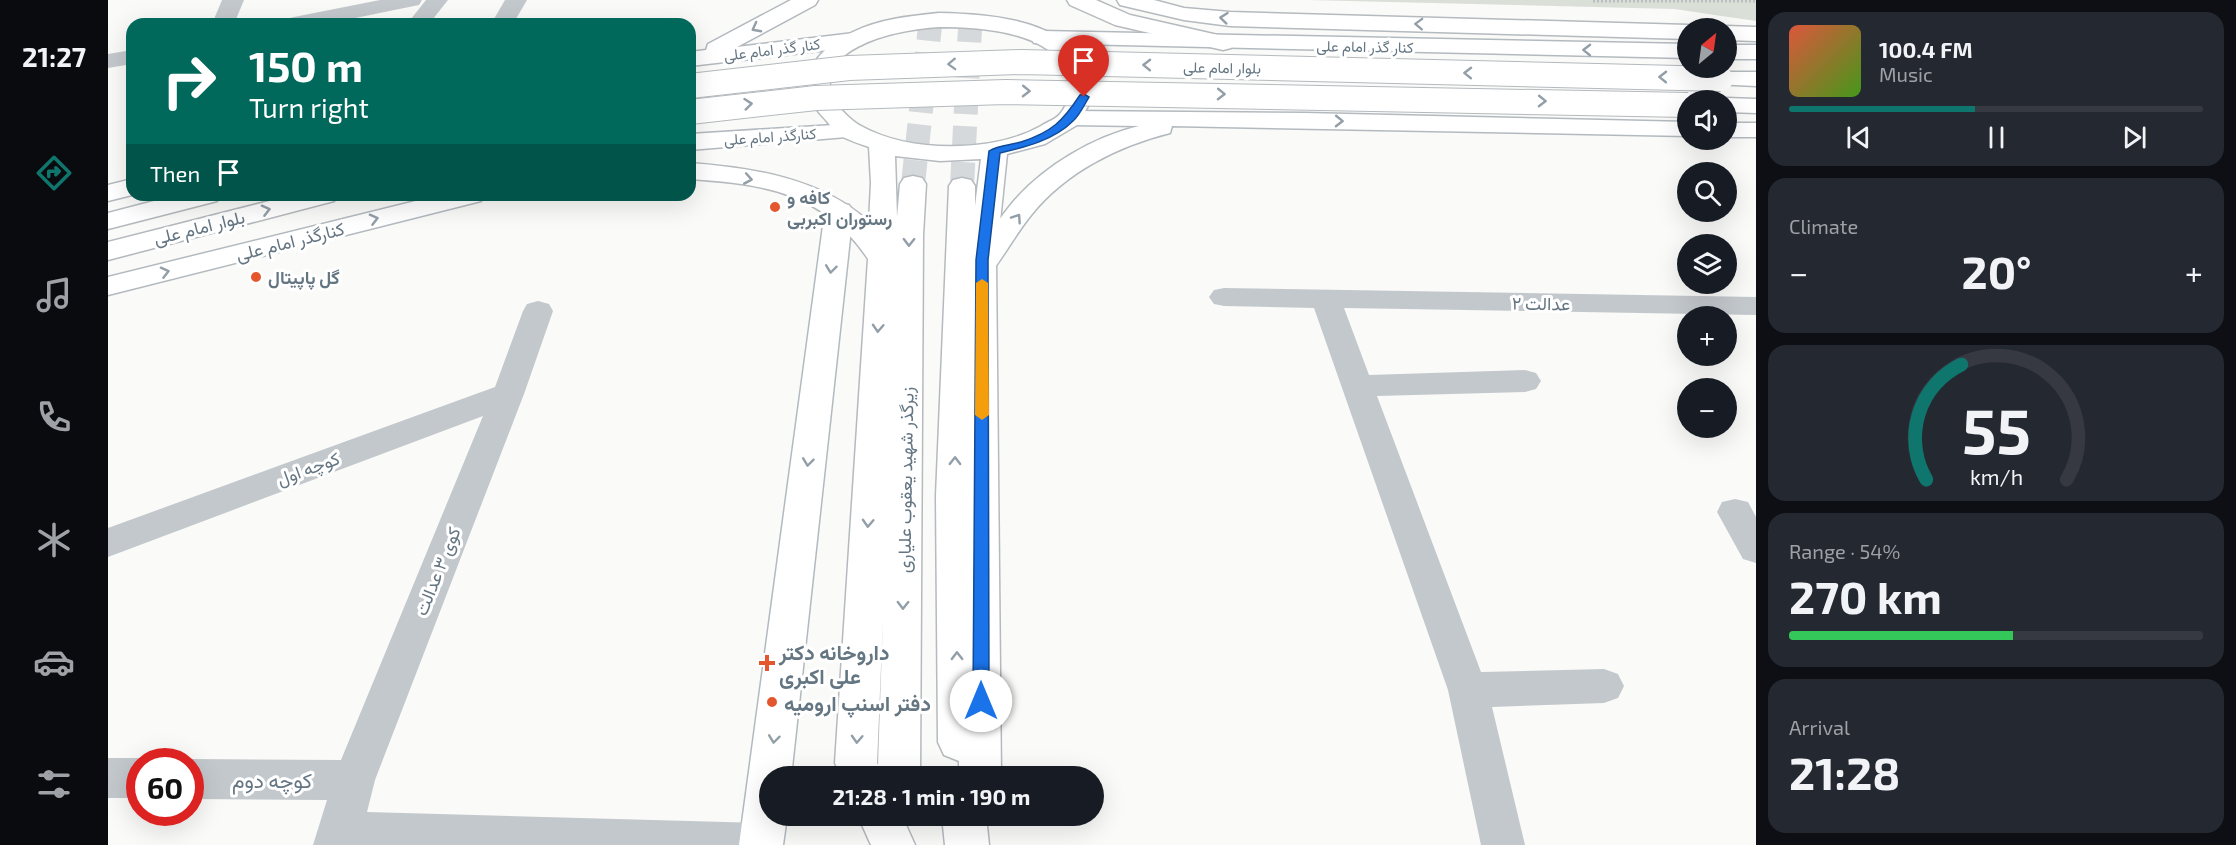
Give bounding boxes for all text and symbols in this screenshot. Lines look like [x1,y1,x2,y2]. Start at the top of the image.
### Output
one-way arrow [1220,12,1229,25]
one-way arrow [1415,18,1424,31]
north arrow [1677,18,1737,78]
map controls [1677,18,1737,438]
one-way arrow [751,20,762,32]
street label: کنار گذر امام علی [723,34,822,66]
pin [1058,35,1109,97]
street label: کنار گذر امام علی [1316,36,1414,58]
text: 100.4 FM [1879,36,1973,62]
text: 21:27 [22,40,86,72]
text: 150 m [249,40,363,90]
icon: right [150,42,228,120]
one-way arrow [1583,43,1592,56]
icon: arrive [1067,44,1100,77]
street label: بلوار امام علی [1183,57,1261,79]
one-way arrow [948,58,957,71]
one-way arrow [1142,59,1151,71]
text: Music [1879,62,1933,86]
one-way arrow [1463,66,1472,79]
one-way arrow [1658,71,1667,84]
one-way arrow [1022,85,1031,97]
one-way arrow [1217,88,1226,100]
button: sound [1677,90,1737,150]
text: Turn right [249,91,369,123]
one-way arrow [1538,95,1547,108]
one-way arrow [743,98,752,111]
one-way arrow [1335,115,1344,127]
icon: previous [1842,121,1875,154]
icon: pause [1980,121,2013,154]
icon: next [2118,121,2151,154]
street label: کنارگذر امام علی [723,124,817,150]
icon: directions [33,152,75,194]
icon: arrive [212,156,245,189]
text: Then [150,160,200,186]
button: search [1677,162,1737,222]
one-way arrow [743,172,753,184]
place label: کافه و رستوران اکبربی [787,186,892,230]
marker: کافه و رستوران اکبربی [768,200,782,214]
street label: بلوار امام علی [151,205,247,251]
one-way arrow [261,205,271,217]
one-way arrow [1010,213,1021,224]
one-way arrow [369,214,379,227]
text: Climate [1789,214,1858,238]
street label: کنارگذر امام علی [233,217,347,267]
button: layers [1677,234,1737,294]
one-way arrow [903,238,915,247]
text: 20° [1962,244,2032,298]
text: − [1789,252,1808,292]
text: + [2185,252,2203,292]
one-way arrow [826,264,838,273]
place label: گل پاپیتال [268,266,340,290]
one-way arrow [159,267,170,279]
marker: گل پاپیتال [249,270,263,284]
icon: music [33,274,75,316]
street label: عدالت ۲ [1512,291,1570,315]
button: + [1677,306,1737,366]
one-way arrow [872,324,885,333]
button: − [1677,378,1737,438]
street label: زیرگذر شهید یعقوب علیاری [892,387,919,573]
text: 55 [1962,392,2030,467]
icon: phone [33,396,75,438]
street label: کوچه اول [274,447,343,491]
one-way arrow [949,456,961,465]
one-way arrow [802,458,814,467]
text: km/h [1969,464,2023,489]
icon: climate [33,519,75,561]
one-way arrow [862,519,875,528]
street label: کوی ۳ عدالت [409,523,466,619]
text: Range · 54% [1789,539,1900,563]
text: 270 km [1789,569,1942,623]
one-way arrow [897,601,909,610]
place label: داروخانه دکتر علی اکبری [778,639,890,690]
icon: car [33,641,75,683]
one-way arrow [951,651,963,660]
marker: داروخانه دکتر علی اکبری [760,656,774,670]
position arrow [949,669,1013,733]
place label: دفتر اسنپ ارومیه [784,690,931,718]
marker: دفتر اسنپ ارومیه [765,695,779,709]
text: Arrival [1789,715,1850,739]
one-way arrow [851,734,864,743]
one-way arrow [768,735,780,744]
text: 21:28 [1789,745,1900,799]
speed limit sign: 60 [126,748,204,826]
icon: filters [33,763,75,805]
street label: کوچه دوم [232,767,312,795]
text: 21:28 · 1 min · 190 m [833,783,1030,809]

